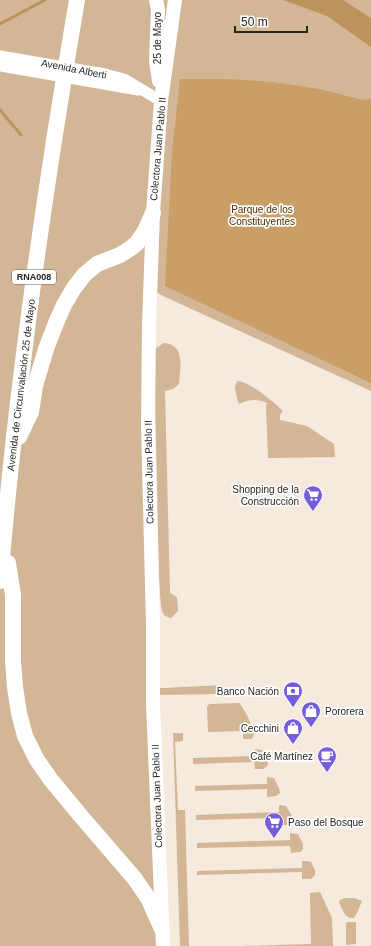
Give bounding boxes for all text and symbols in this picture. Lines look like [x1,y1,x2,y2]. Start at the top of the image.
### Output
scale bar [235,8,307,34]
street label: 25 de Mayo [152,11,163,64]
text: 50 m [241,15,268,29]
street label: Avenida Alberti [40,57,108,81]
street label: Colectora Juan Pablo II [148,97,168,201]
park label: Parque de los Constituyentes [229,204,295,227]
road number: RNA008 [12,270,56,284]
street label: Avenida de Circunvalación 25 de Mayo [5,298,37,472]
street label: Colectora Juan Pablo II [143,420,155,524]
place label: Shopping de la Construcción [232,484,299,507]
supermarket icon: Shopping de la Construcción [302,484,324,512]
bank icon: Banco Nación [282,680,304,708]
place label: Banco Nación [217,686,279,697]
shop icon: Pororera [300,700,322,728]
place label: Pororera [325,706,364,717]
shop icon: Cecchini [282,717,304,745]
place label: Cecchini [241,723,279,734]
street label: Colectora Juan Pablo II [150,744,164,848]
cafe icon: Café Martínez [316,745,338,773]
place label: Café Martínez [250,751,313,762]
supermarket icon: Paso del Bosque [263,811,285,839]
place label: Paso del Bosque [288,817,364,828]

